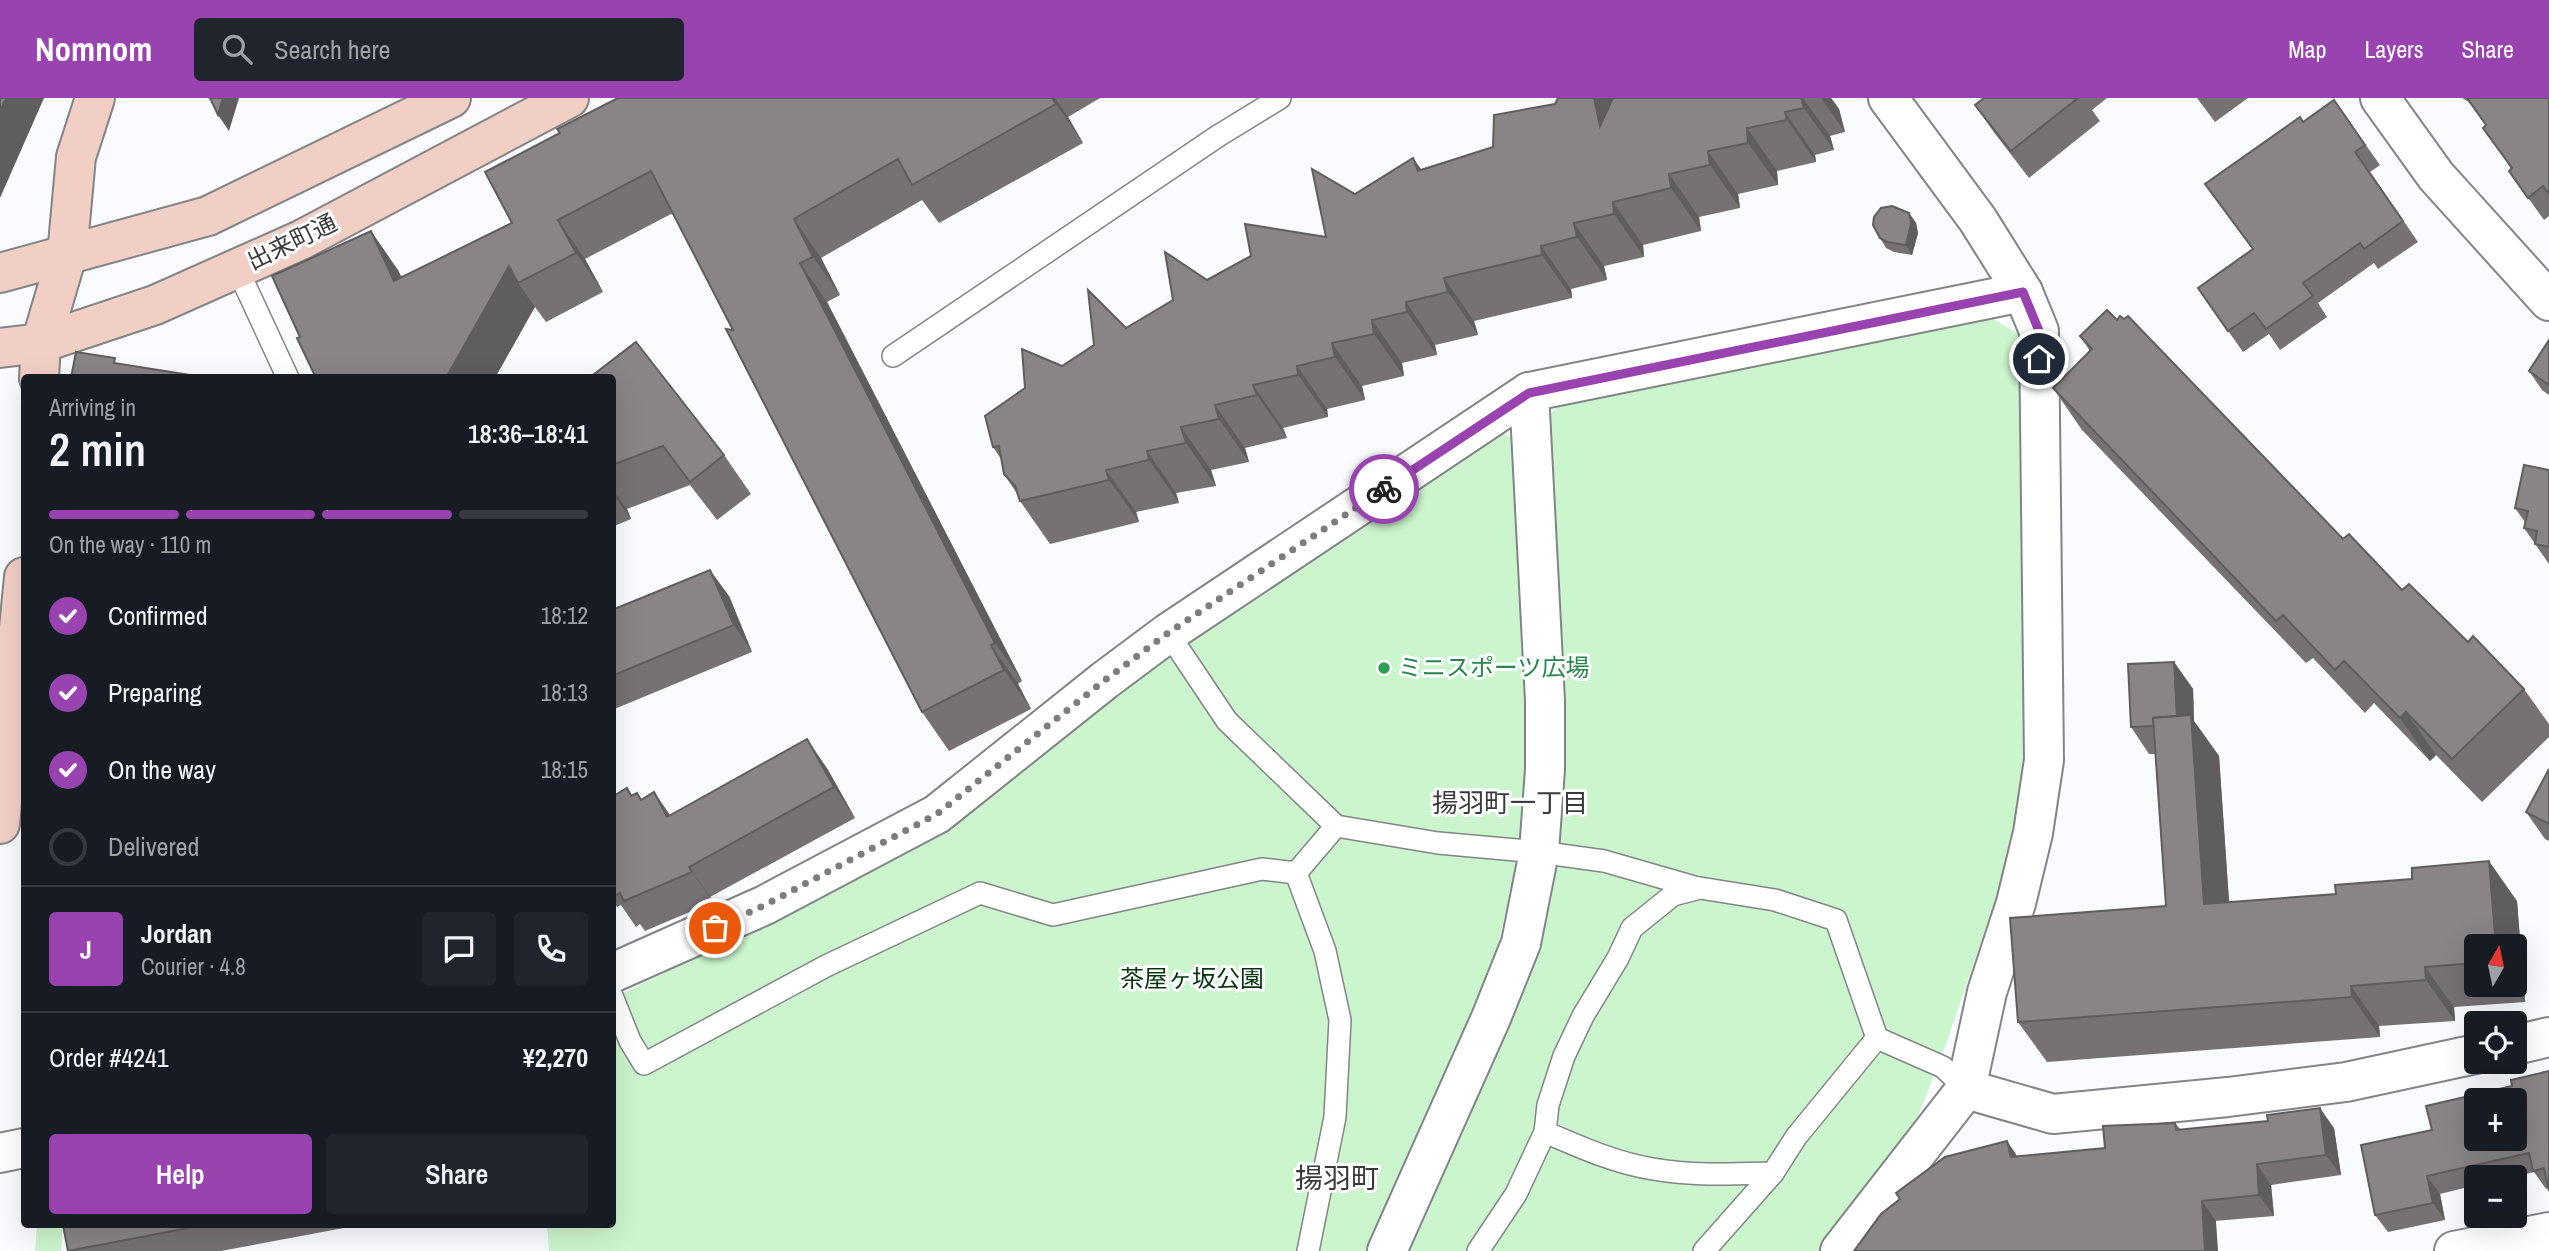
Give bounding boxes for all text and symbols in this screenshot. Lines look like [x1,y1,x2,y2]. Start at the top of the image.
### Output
search box [194,18,684,81]
text: Nomnom [35,27,152,71]
icon: search [218,30,256,68]
text: Search here [274,32,390,67]
text: Map [2288,33,2326,65]
text: Layers [2364,33,2423,65]
text: Share [2461,33,2514,65]
street label: 出来町通 [241,206,342,277]
pin [2009,329,2069,389]
icon: home [2020,340,2058,378]
text: Arriving in [49,392,136,423]
text: 18:36–18:41 [468,416,588,451]
text: 2 min [49,418,146,480]
courier [1349,454,1419,524]
icon: bike [1365,470,1403,508]
text: On the way · 110 m [49,529,211,560]
icon: check [49,597,87,635]
text: Confirmed [108,598,208,633]
text: 18:12 [541,600,588,631]
place label: ミニスポーツ広場 [1398,651,1590,683]
marker: ミニスポーツ広場 [1376,660,1392,676]
icon: check [49,674,87,712]
text: Preparing [108,675,202,710]
text: 18:13 [541,677,588,708]
icon: check [49,751,87,789]
text: On the way [108,752,216,787]
text: 18:15 [541,754,588,785]
district label: 揚羽町一丁目 [1432,785,1588,820]
text: Delivered [108,829,199,864]
pin [685,898,745,958]
icon: bag [696,909,734,947]
button: chat [422,912,496,986]
button: phone [514,912,588,986]
text: Jordan [141,916,212,951]
text: J [80,932,92,967]
north arrow [2464,934,2527,998]
map controls [2464,934,2527,1228]
text: Courier · 4.8 [141,951,246,982]
park label: 茶屋ヶ坂公園 [1120,962,1264,994]
button: locate [2464,1011,2527,1074]
text: Order #4241 [49,1040,169,1075]
text: ¥2,270 [523,1040,588,1075]
button: + [2464,1088,2527,1151]
button: Help [49,1134,312,1214]
button: Share [326,1134,588,1214]
district label: 揚羽町 [1295,1159,1379,1197]
button: − [2464,1165,2527,1228]

